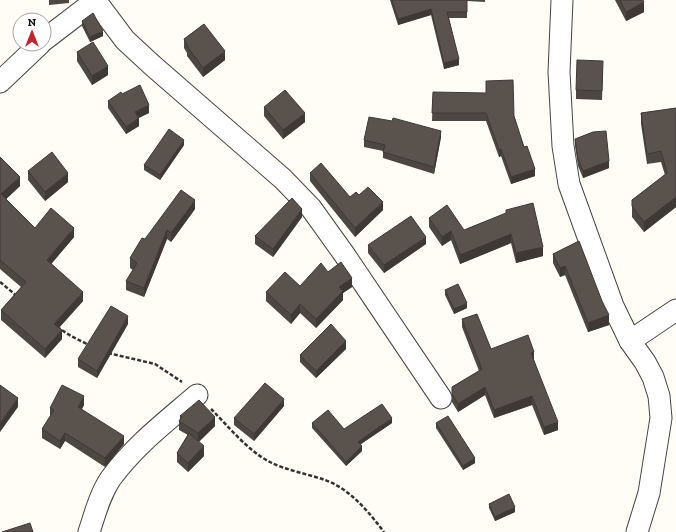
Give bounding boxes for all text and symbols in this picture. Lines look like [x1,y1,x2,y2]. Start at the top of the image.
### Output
north arrow [12,12,52,52]
text: N [28,16,37,29]

